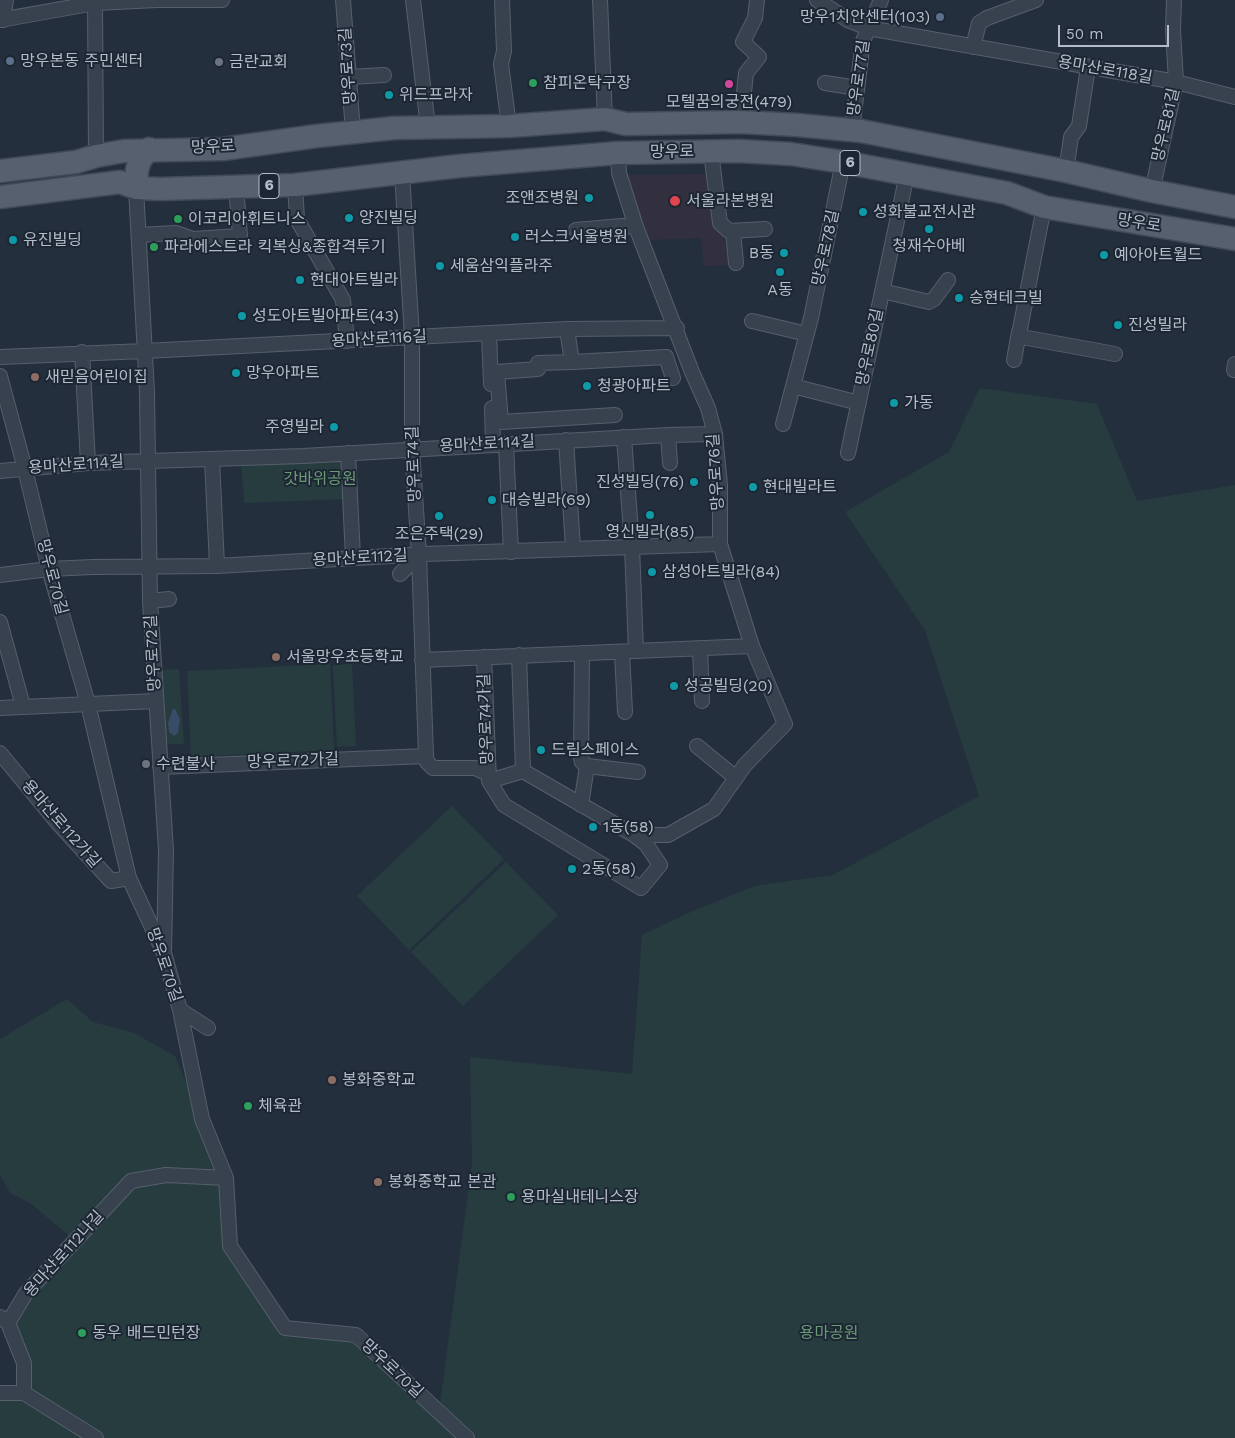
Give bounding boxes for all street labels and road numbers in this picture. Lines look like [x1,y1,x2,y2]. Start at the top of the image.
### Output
street label: 망우로73길 [336,27,360,105]
street label: 망우로77길 [844,39,874,117]
street label: 용마산로118길 [1056,52,1154,88]
street label: 망우로81길 [1148,86,1184,164]
street label: 망우로 [190,136,236,158]
street label: 망우로 [650,142,694,162]
road number: 6 [840,150,860,176]
road number: 6 [259,174,279,198]
street label: 망우로78길 [809,208,843,288]
street label: 망우로 [1116,210,1162,236]
street label: 망우로80길 [852,307,888,387]
street label: 용마산로116길 [331,327,427,351]
street label: 망우로74길 [403,425,425,503]
street label: 용마산로114길 [439,432,535,456]
street label: 망우로76길 [704,433,728,511]
street label: 용마산로114길 [28,452,124,478]
street label: 망우로70길 [33,537,71,617]
street label: 용마산로112길 [312,546,408,570]
street label: 망우로72길 [141,614,165,692]
street label: 망우로74가길 [475,673,497,765]
street label: 망우로72가길 [247,750,339,772]
street label: 용마산로112가길 [18,776,104,872]
street label: 망우로70길 [142,925,186,1005]
street label: 용마산로112나길 [20,1207,108,1301]
street label: 망우로70길 [357,1336,427,1402]

